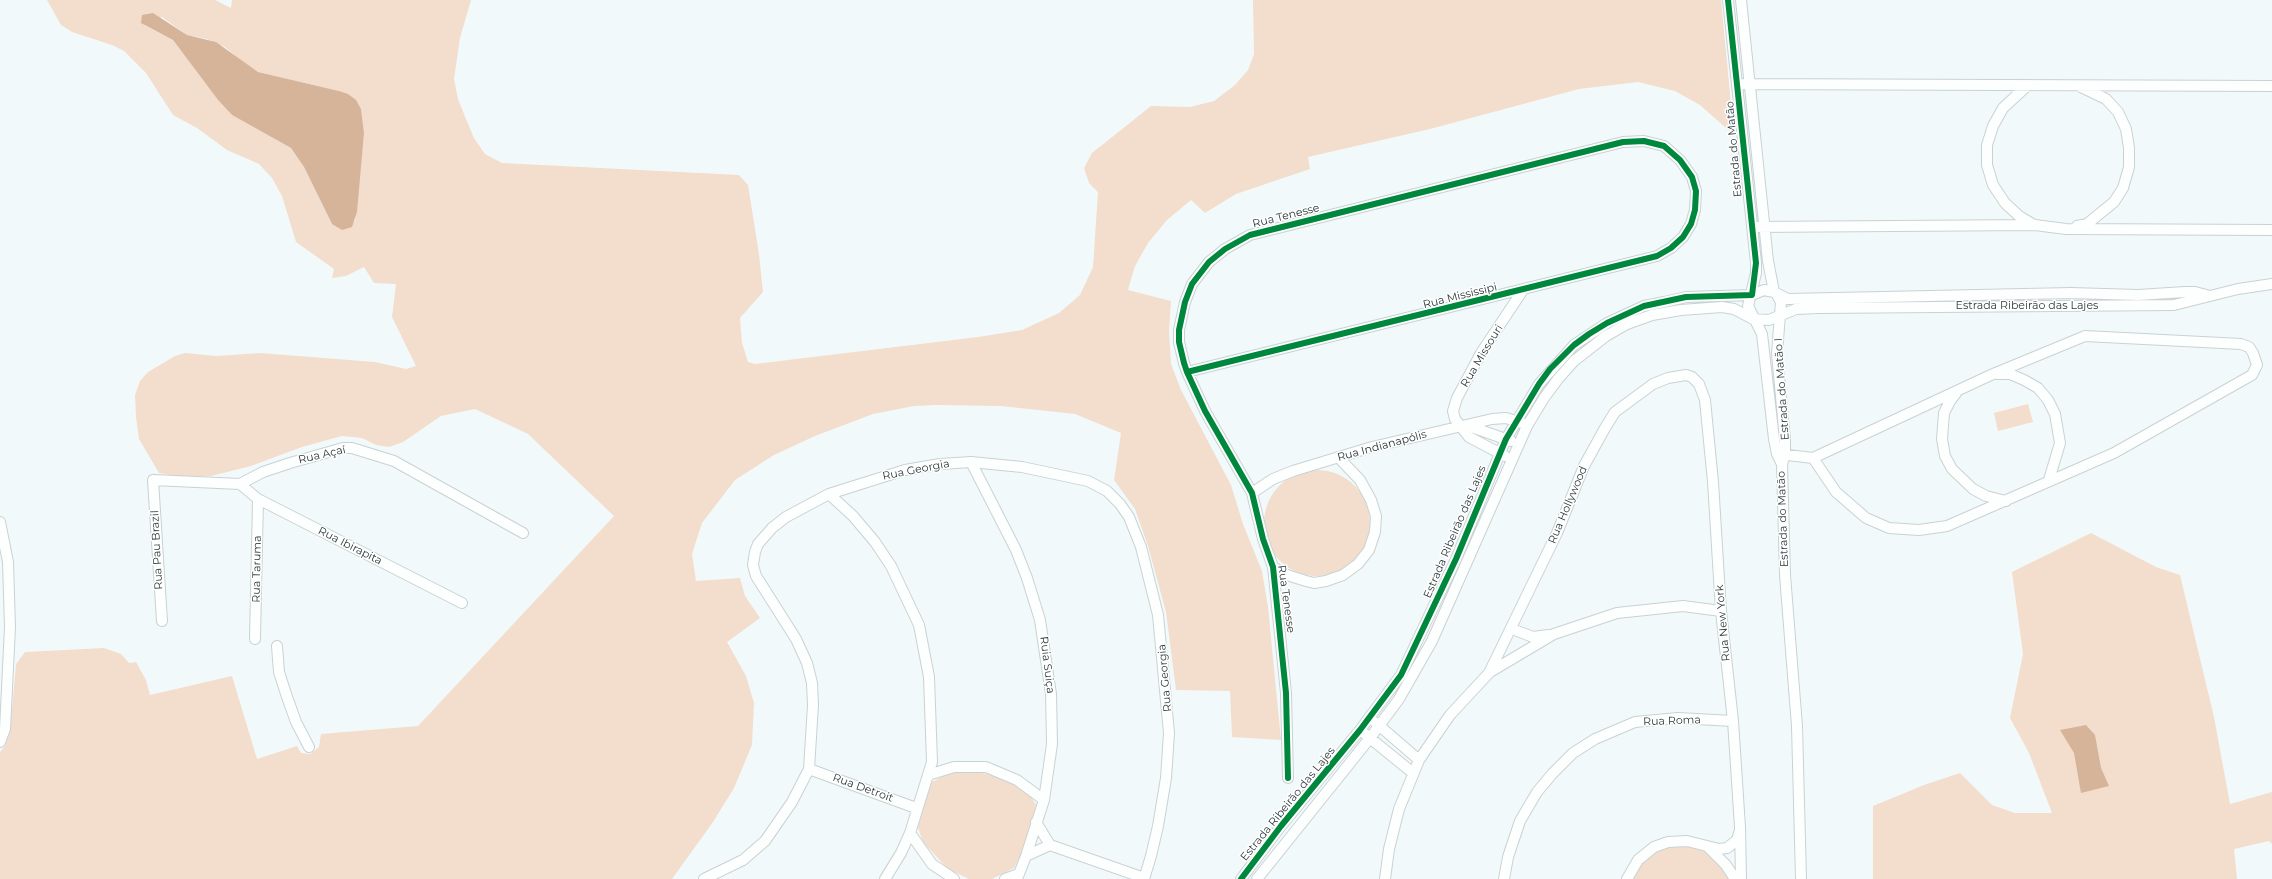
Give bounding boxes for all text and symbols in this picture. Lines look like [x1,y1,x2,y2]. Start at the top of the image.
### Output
street label: Estrada do Matão [1723,100,1745,198]
street label: Rua Tenesse [1251,201,1321,231]
street label: Rua Mississipi [1422,280,1498,312]
street label: Estrada Ribeirão das Lajes [1956,299,2098,313]
street label: Rua Missouri [1458,322,1506,390]
street label: Estrada do Matão I [1772,337,1792,441]
street label: Rua Indianapólis [1336,428,1428,464]
street label: Rua Açaí [297,443,347,467]
street label: Rua Georgia [881,457,951,483]
street label: Estrada Ribeirão das Lajes [1421,464,1489,600]
street label: Rua Hollywood [1546,464,1590,546]
street label: Estrada do Matão [1775,471,1791,567]
street label: Rua Pau Brazil [148,510,166,590]
street label: Rua Ibirapita [316,524,384,568]
street label: Rua Taruma [250,535,264,603]
street label: Rua Tenesse [1275,564,1297,634]
street label: Rua New York [1713,584,1733,662]
street label: Ruia Suiça [1037,636,1057,694]
street label: Rua Georgia [1155,644,1175,712]
street label: Rua Roma [1643,713,1701,729]
street label: Estrada Ribeirão das Lajes [1238,744,1338,864]
street label: Rua Detroit [831,771,895,805]

